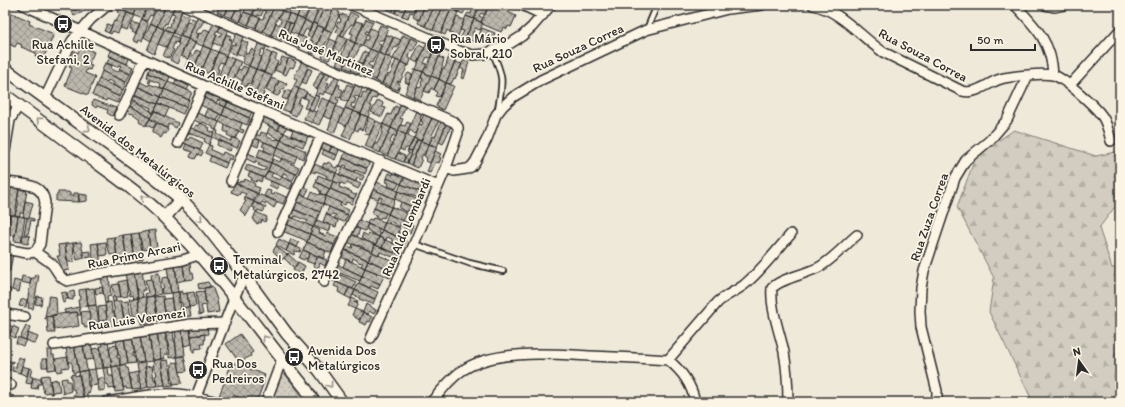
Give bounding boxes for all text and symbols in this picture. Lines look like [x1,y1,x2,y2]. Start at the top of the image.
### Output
bus stop icon: Rua Achille Stefani, 2 [52,13,74,35]
street label: Rua Souza Correa [530,20,626,76]
street label: Rua José Martinez [276,25,376,79]
street label: Rua Souza Correa [876,25,971,85]
scale bar [971,26,1035,52]
place label: Rua Mário Sobral, 210 [450,31,513,61]
text: 50 m [977,33,1003,47]
bus stop icon: Rua Mário Sobral, 210 [425,34,447,56]
place label: Rua Achille Stefani, 2 [32,37,94,67]
street label: Rua Achille Stefani [183,57,287,113]
street label: Avenida dos Metalúrgicos [77,101,199,201]
one-way arrow [36,117,43,125]
one-way arrow [84,124,91,131]
street label: Rua Zuza Correa [907,170,951,263]
street label: Rua Aldo Lombardi [378,176,434,278]
one-way arrow [140,196,148,203]
one-way arrow [195,214,203,222]
street label: Rua Primo Arcari [86,239,182,271]
place label: Terminal Metalúrgicos, 2742 [233,252,339,282]
bus stop icon: Terminal Metalúrgicos, 2742 [208,255,230,277]
street label: Rua Luis Veronezi [87,305,187,333]
one-way arrow [263,335,270,342]
north arrow [1059,341,1099,381]
place label: Avenida Dos Metalúrgicos [308,343,380,373]
text: N [1072,345,1082,359]
bus stop icon: Avenida Dos Metalúrgicos [283,346,305,368]
place label: Rua Dos Pedreiros [212,356,265,386]
bus stop icon: Rua Dos Pedreiros [187,359,209,381]
one-way arrow [325,381,332,388]

